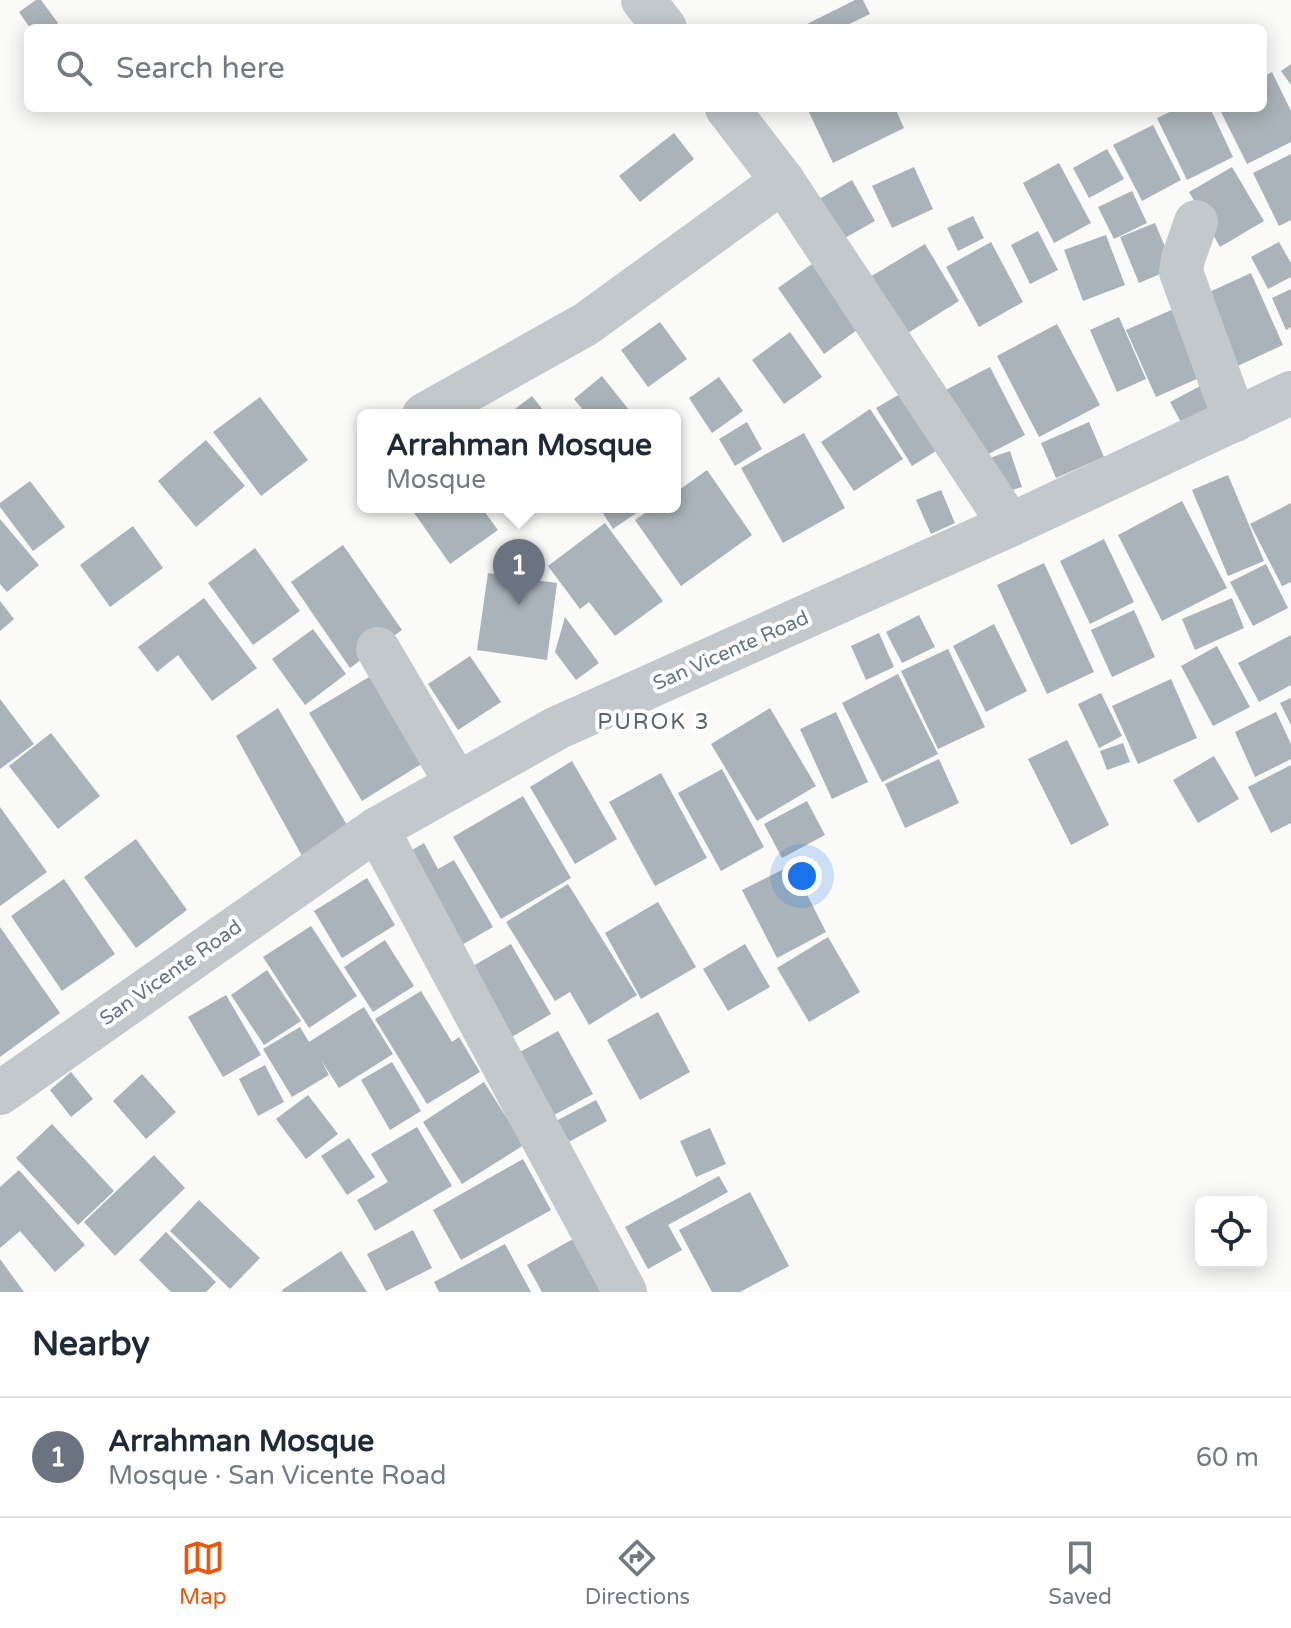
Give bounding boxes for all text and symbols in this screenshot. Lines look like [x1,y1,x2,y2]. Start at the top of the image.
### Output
search box [24,24,1267,112]
icon: search [52,46,96,90]
text: Search here [116,50,285,87]
popup [357,409,681,513]
text: Arrahman Mosque [386,427,652,464]
text: Mosque [386,464,486,495]
pin: 1 [493,539,545,605]
street label: San Vicente Road [650,606,812,696]
district label: PUROK 3 [597,709,711,735]
your location [782,856,822,896]
street label: San Vicente Road [95,915,247,1031]
map controls [1195,1196,1267,1268]
button: locate [1195,1196,1267,1268]
text: Nearby [32,1324,150,1365]
text: Arrahman Mosque [108,1423,374,1460]
text: 1 [50,1442,66,1473]
text: 60 m [1196,1442,1259,1473]
text: Mosque · San Vicente Road [108,1460,446,1491]
tab: Map [179,1536,227,1610]
tab: Directions [585,1536,690,1610]
tab: Saved [1048,1536,1112,1610]

